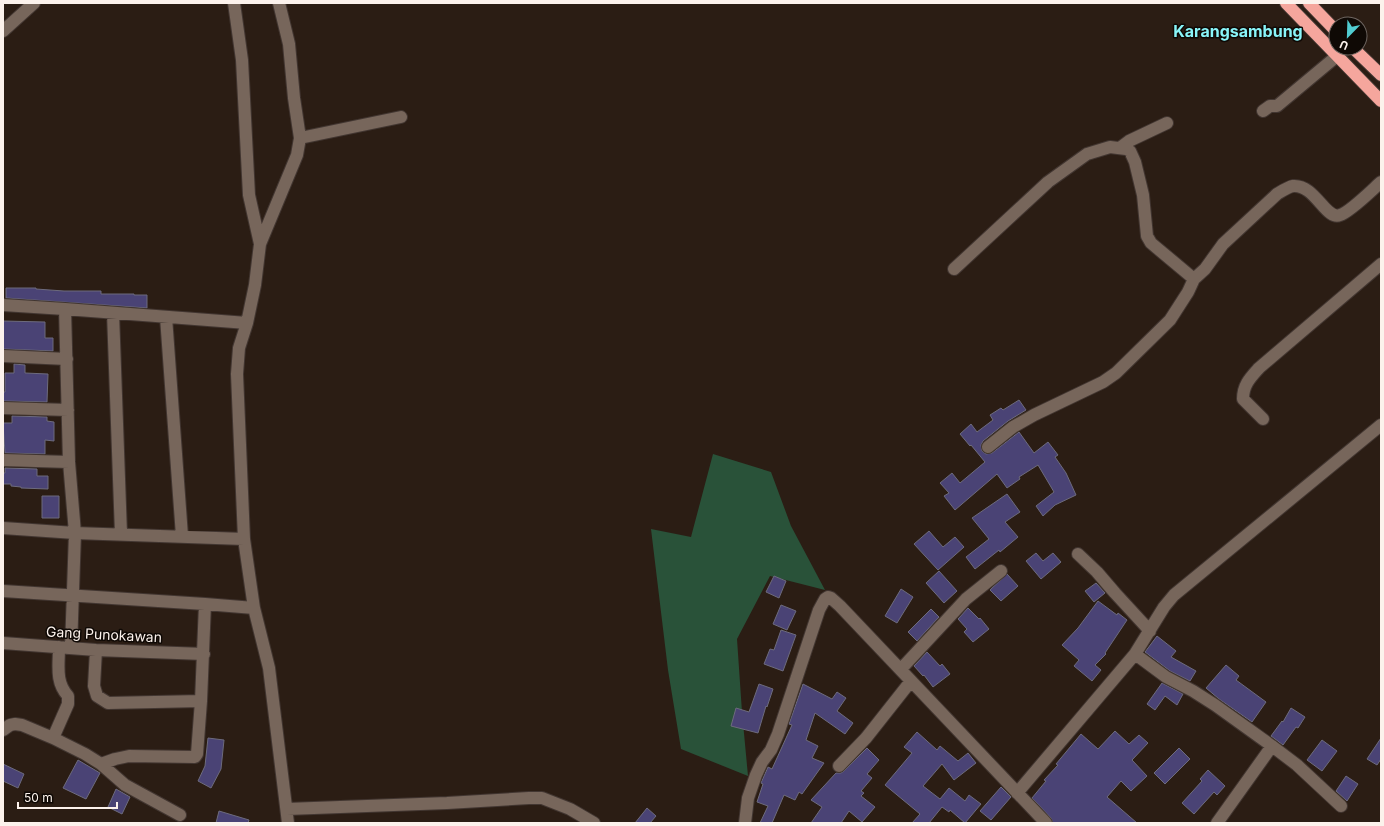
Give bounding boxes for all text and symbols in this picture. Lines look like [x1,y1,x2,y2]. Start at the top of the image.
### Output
north arrow [1328,16,1368,56]
district label: Karangsambung [1173,21,1303,41]
text: U [1338,37,1351,53]
street label: Gang Punokawan [46,622,162,646]
scale bar [18,784,117,810]
text: 50 m [24,790,53,805]

